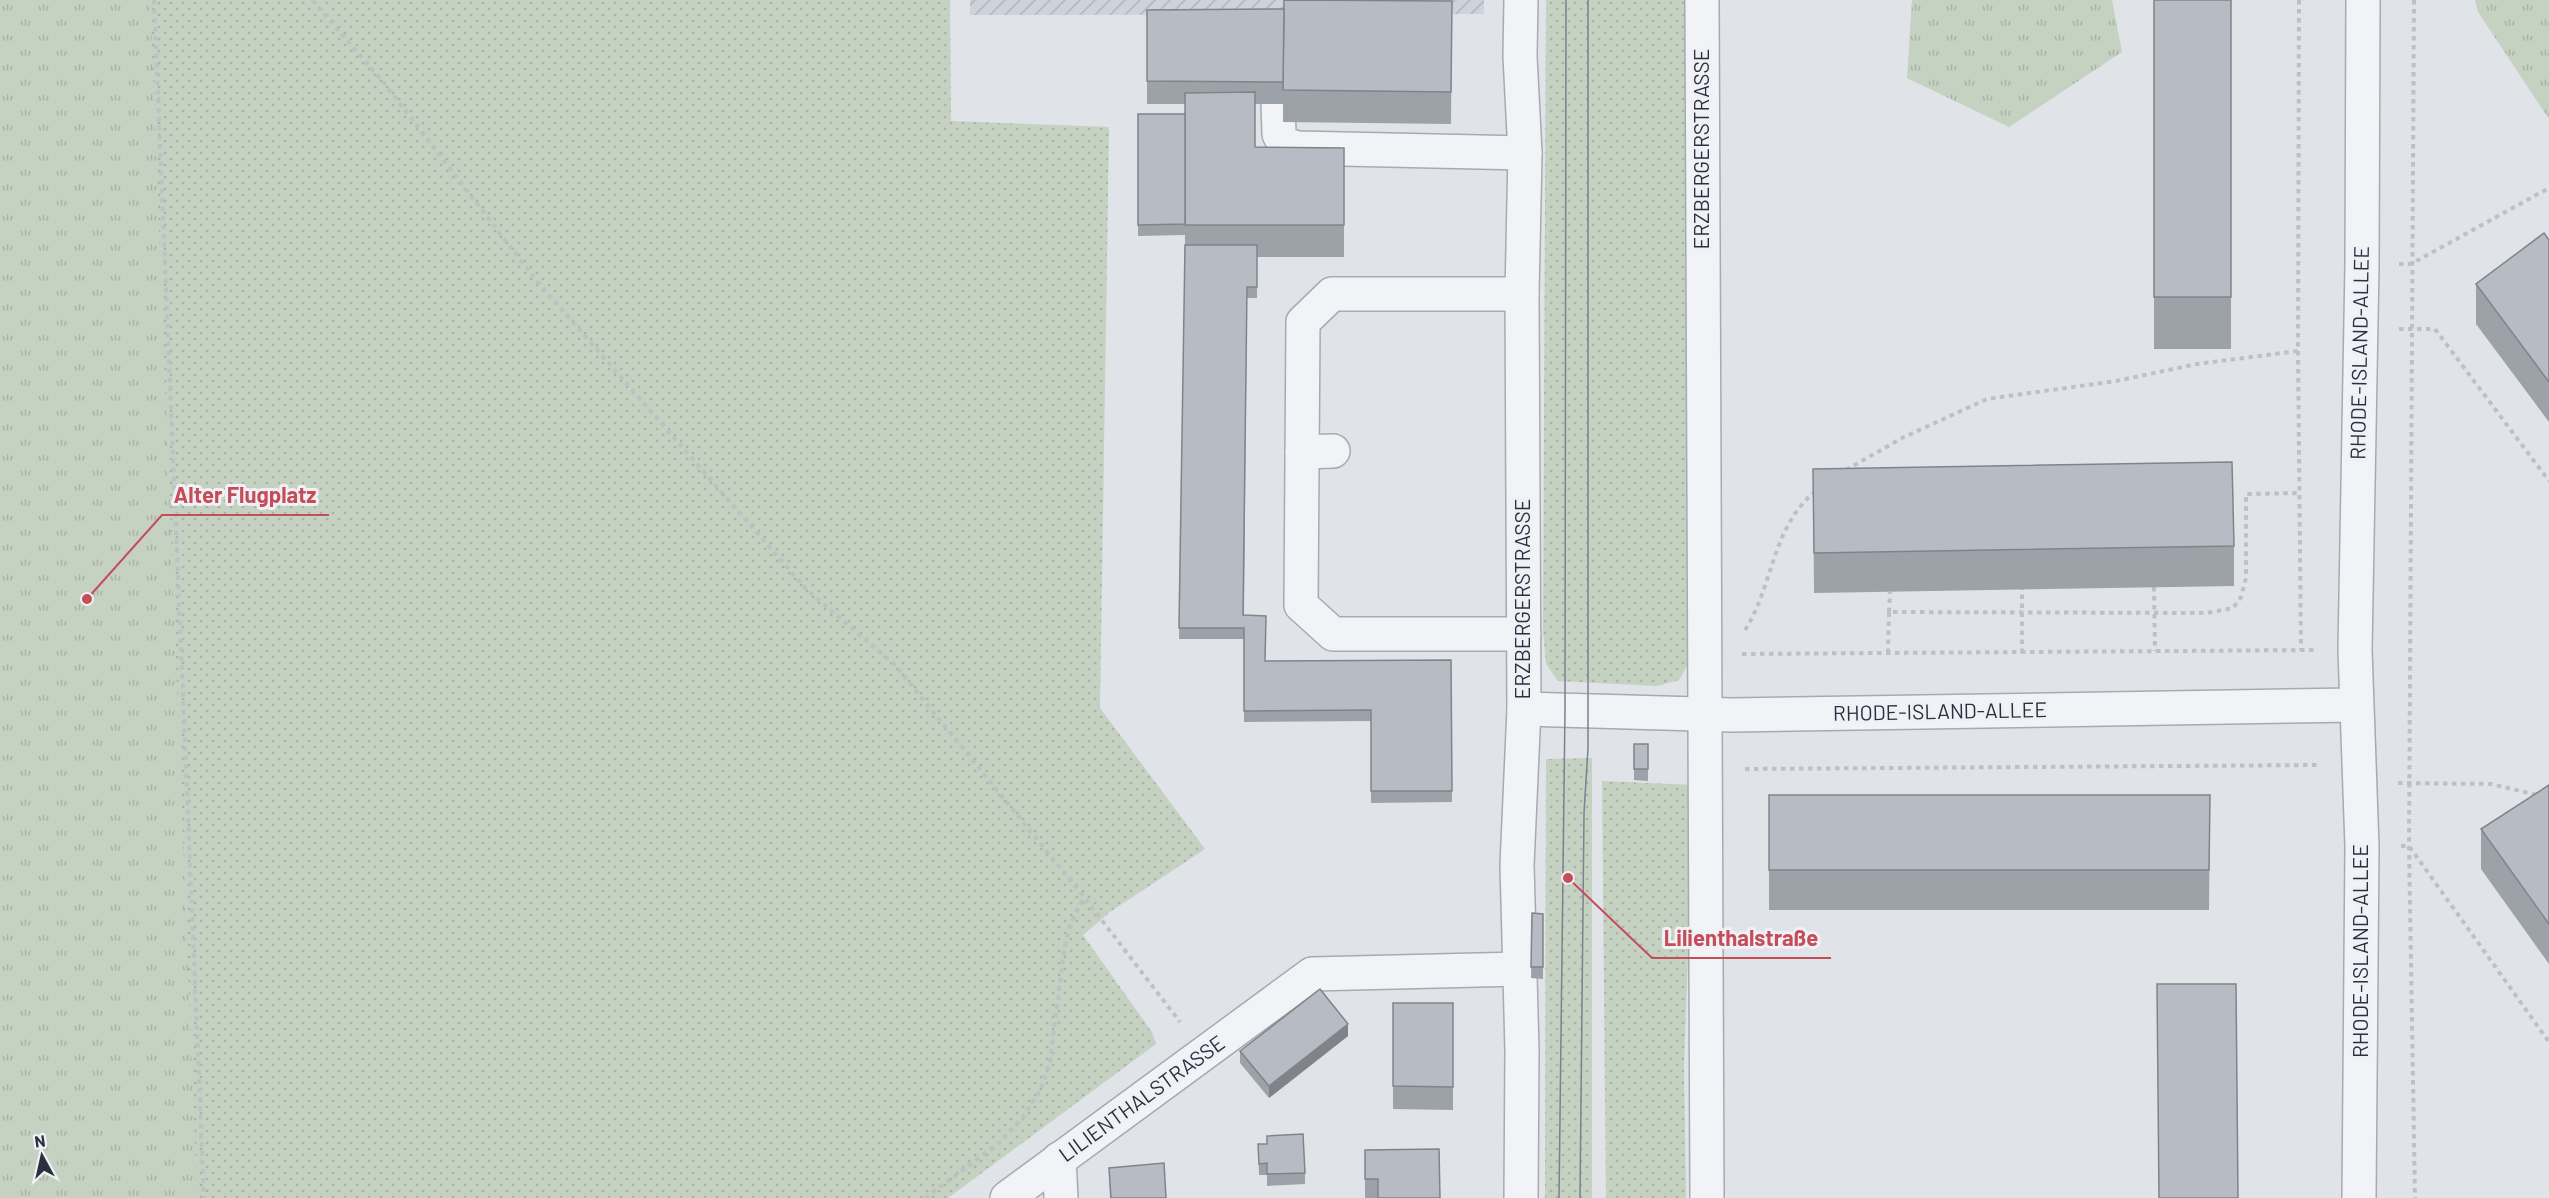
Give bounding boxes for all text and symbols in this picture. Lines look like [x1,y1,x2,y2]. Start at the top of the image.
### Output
street label: ERZBERGERSTRASSE [1688,49,1713,249]
street label: RHODE-ISLAND-ALLEE [2344,246,2373,460]
callout: Alter Flugplatz [162,475,329,515]
text: Alter Flugplatz [174,481,316,507]
street label: ERZBERGERSTRASSE [1509,499,1534,699]
street label: RHODE-ISLAND-ALLEE [1833,696,2047,725]
street label: RHODE-ISLAND-ALLEE [2347,844,2372,1058]
callout: Lilienthalstraße [1652,918,1831,958]
text: Lilienthalstraße [1664,924,1818,950]
street label: LILIENTHALSTRASSE [1053,1029,1229,1166]
north arrow [12,1126,72,1186]
text: N [33,1131,46,1151]

